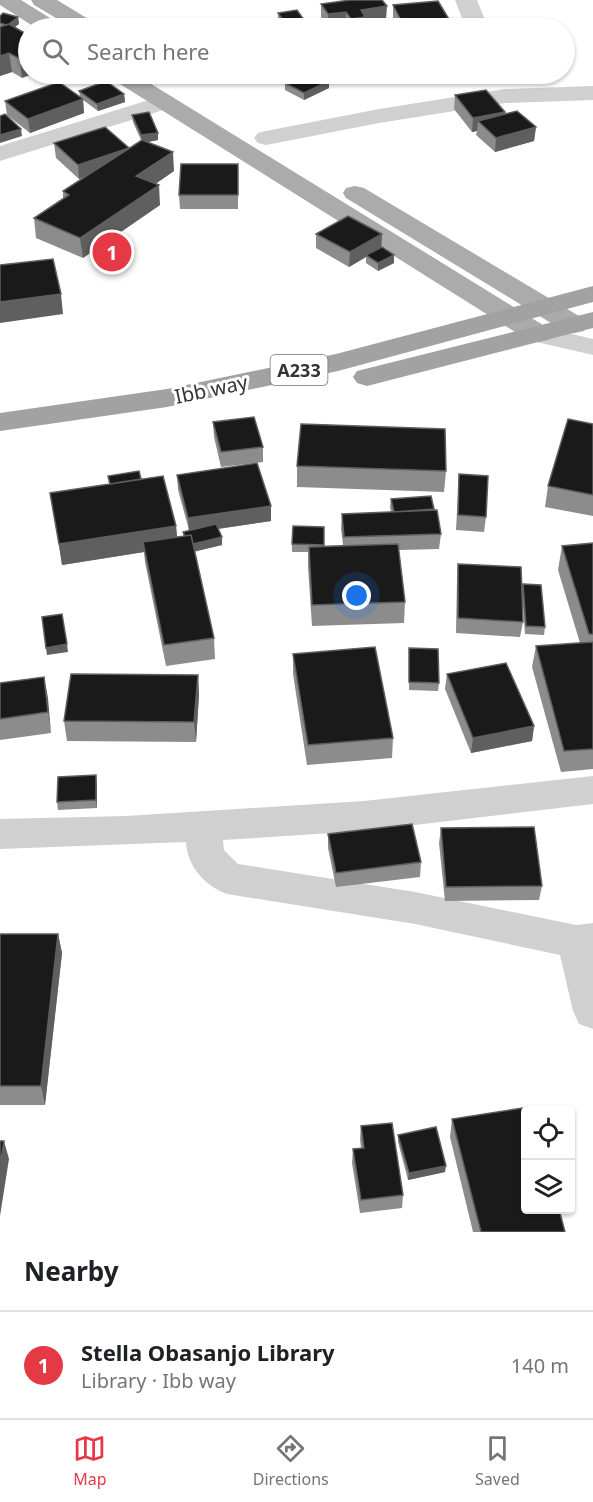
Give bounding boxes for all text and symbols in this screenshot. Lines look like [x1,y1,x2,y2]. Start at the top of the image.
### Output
search box [18,18,575,84]
icon: search [39,35,72,68]
text: Search here [87,36,209,66]
pin: 1 [92,230,132,274]
road number: A233 [270,355,328,385]
street label: Ibb way [172,368,251,410]
your location [342,581,371,610]
map controls [521,1106,575,1214]
button: locate [521,1106,575,1160]
button: layers [521,1160,575,1214]
text: Nearby [24,1253,119,1289]
text: Stella Obasanjo Library [81,1337,335,1367]
text: 1 [38,1352,49,1379]
text: 140 m [511,1352,569,1379]
text: Library · Ibb way [81,1367,236,1394]
tab: Map [73,1432,106,1490]
tab: Directions [253,1432,329,1490]
tab: Saved [475,1432,520,1490]

